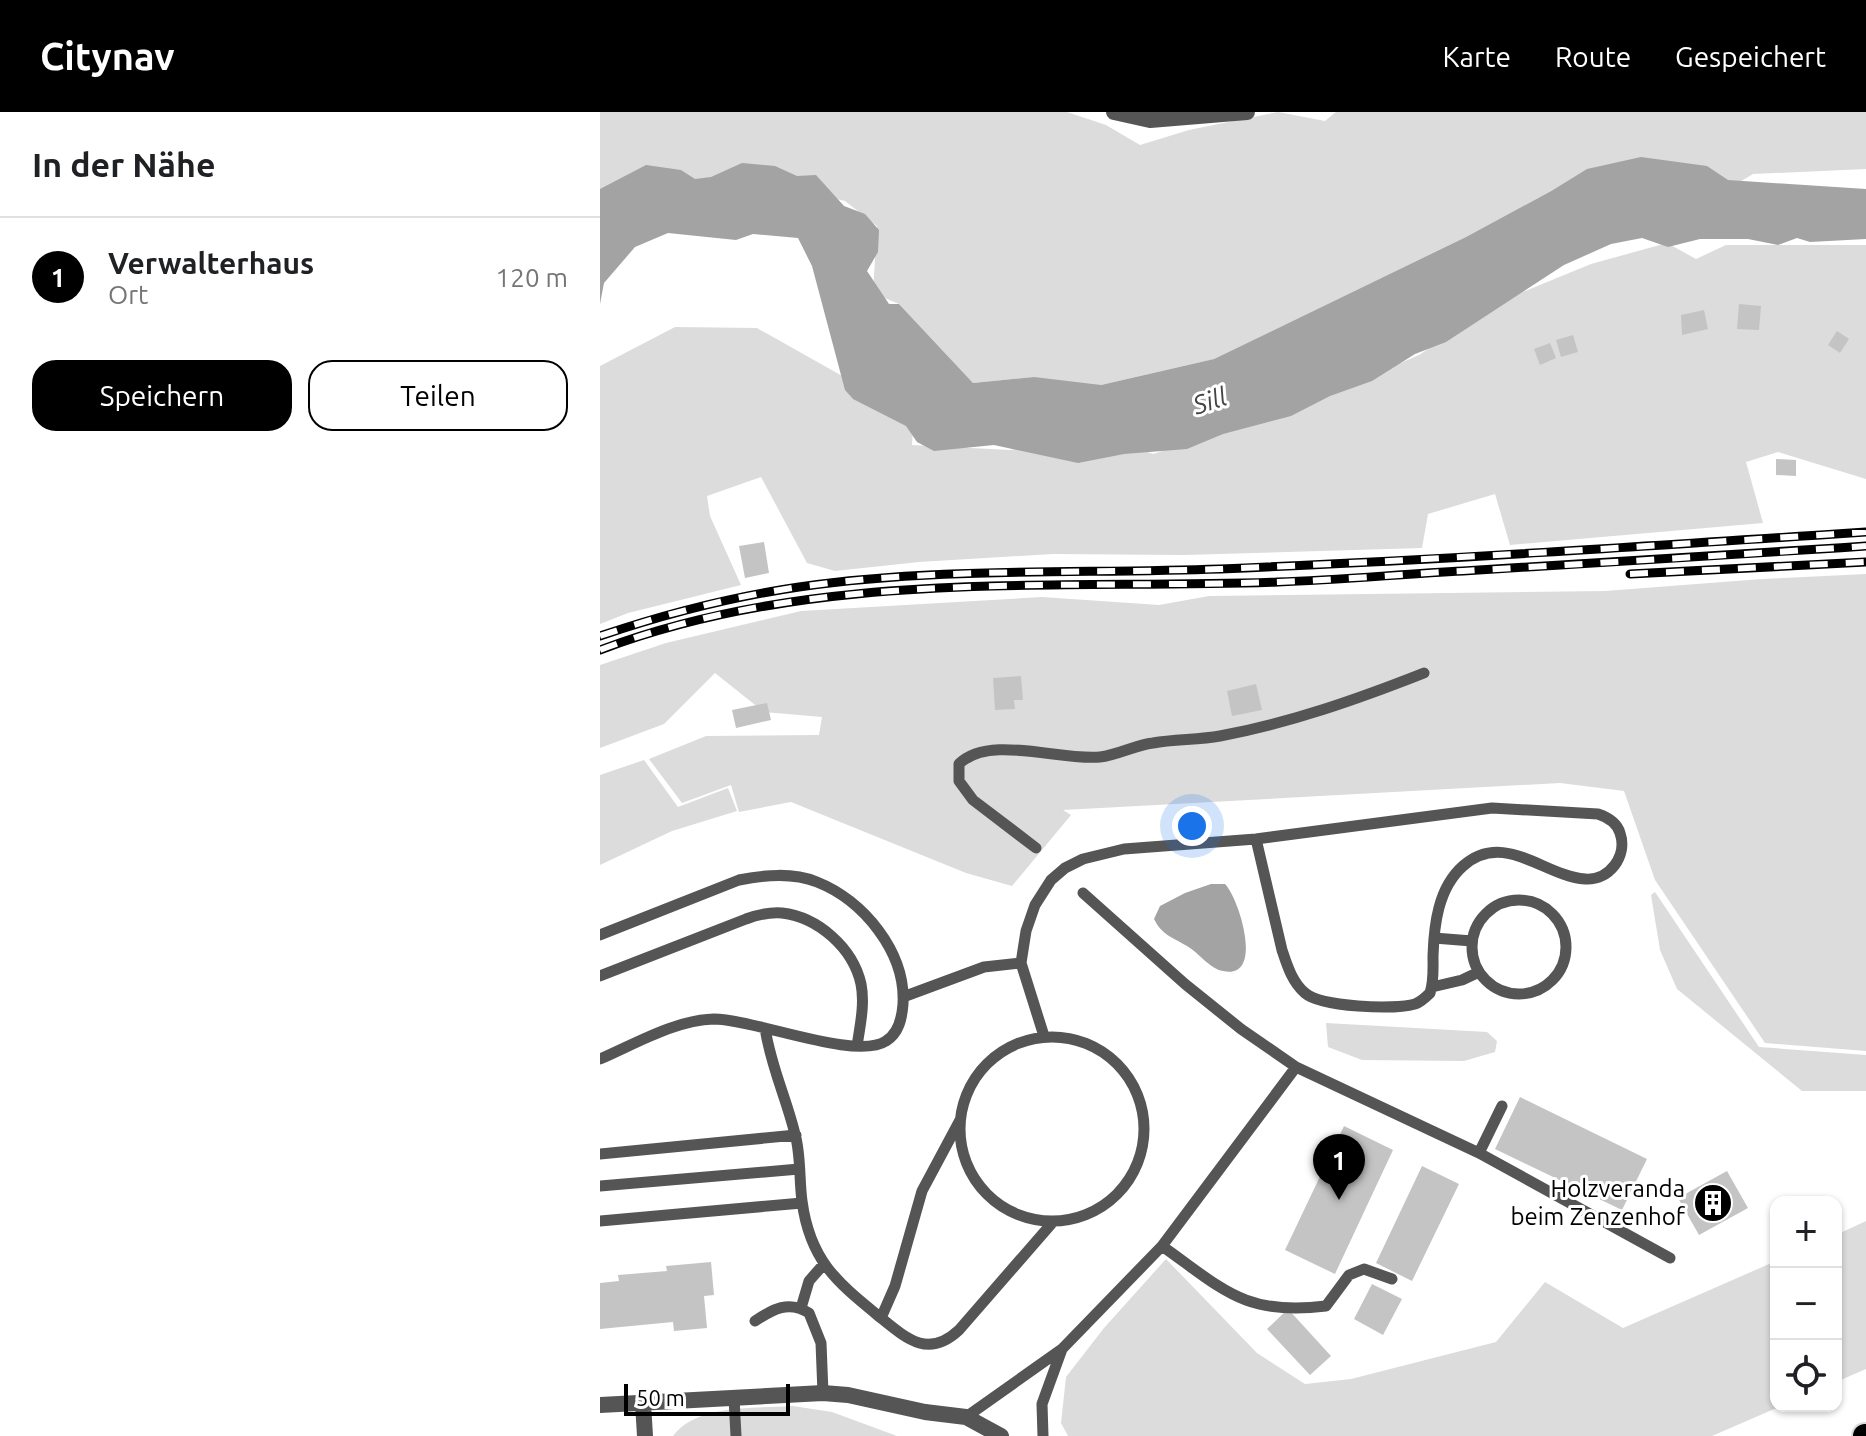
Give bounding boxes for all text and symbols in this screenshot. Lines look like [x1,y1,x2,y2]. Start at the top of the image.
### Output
text: Citynav [40,35,175,77]
text: Karte [1442,41,1511,72]
text: Route [1555,41,1631,72]
text: Gespeichert [1675,41,1826,72]
text: In der Nähe [32,145,215,183]
text: Verwalterhaus [108,246,314,280]
text: 1 [51,263,65,292]
text: 120 m [496,263,568,292]
text: Ort [108,280,148,309]
button: Speichern [32,360,292,431]
button: Teilen [308,360,568,431]
water label: Sill [1188,381,1231,420]
your location [1172,806,1212,846]
pin: 1 [1313,1134,1365,1200]
place label: Holzveranda beim Zenzenhof [1510,1175,1686,1230]
building icon: Holzveranda beim Zenzenhof [1692,1182,1734,1224]
map controls [1770,1196,1842,1412]
button: + [1770,1196,1842,1268]
button: − [1770,1268,1842,1340]
button: locate [1770,1340,1842,1412]
scale bar [624,1380,790,1416]
text: 50 m [636,1385,685,1410]

